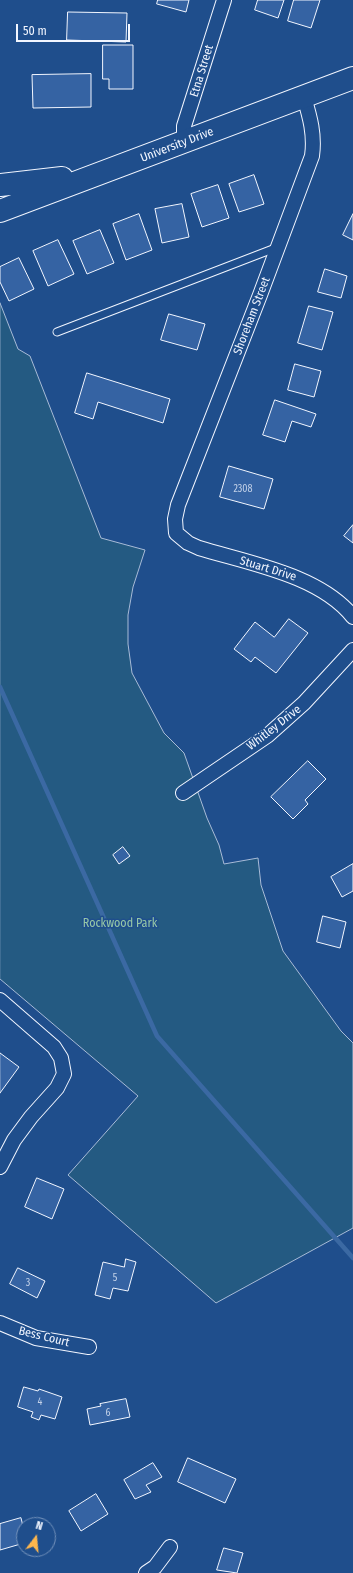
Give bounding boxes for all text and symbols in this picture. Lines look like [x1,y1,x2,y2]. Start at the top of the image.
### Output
scale bar [18,16,132,42]
text: 50 m [23,24,47,38]
street label: Etna Street [187,43,217,99]
street label: University Drive [138,124,216,166]
street label: Shoreham Street [231,275,273,357]
house number: 2308 [233,483,253,495]
street label: Stuart Drive [238,554,298,584]
street label: Whitley Drive [244,702,304,754]
park label: Rockwood Park [83,917,157,931]
house number: 5 [113,1272,117,1284]
house number: 3 [26,1277,30,1289]
street label: Bess Court [17,1324,71,1350]
house number: 4 [38,1396,42,1408]
house number: 6 [106,1407,110,1419]
north arrow [16,1517,56,1557]
text: N [34,1519,44,1533]

